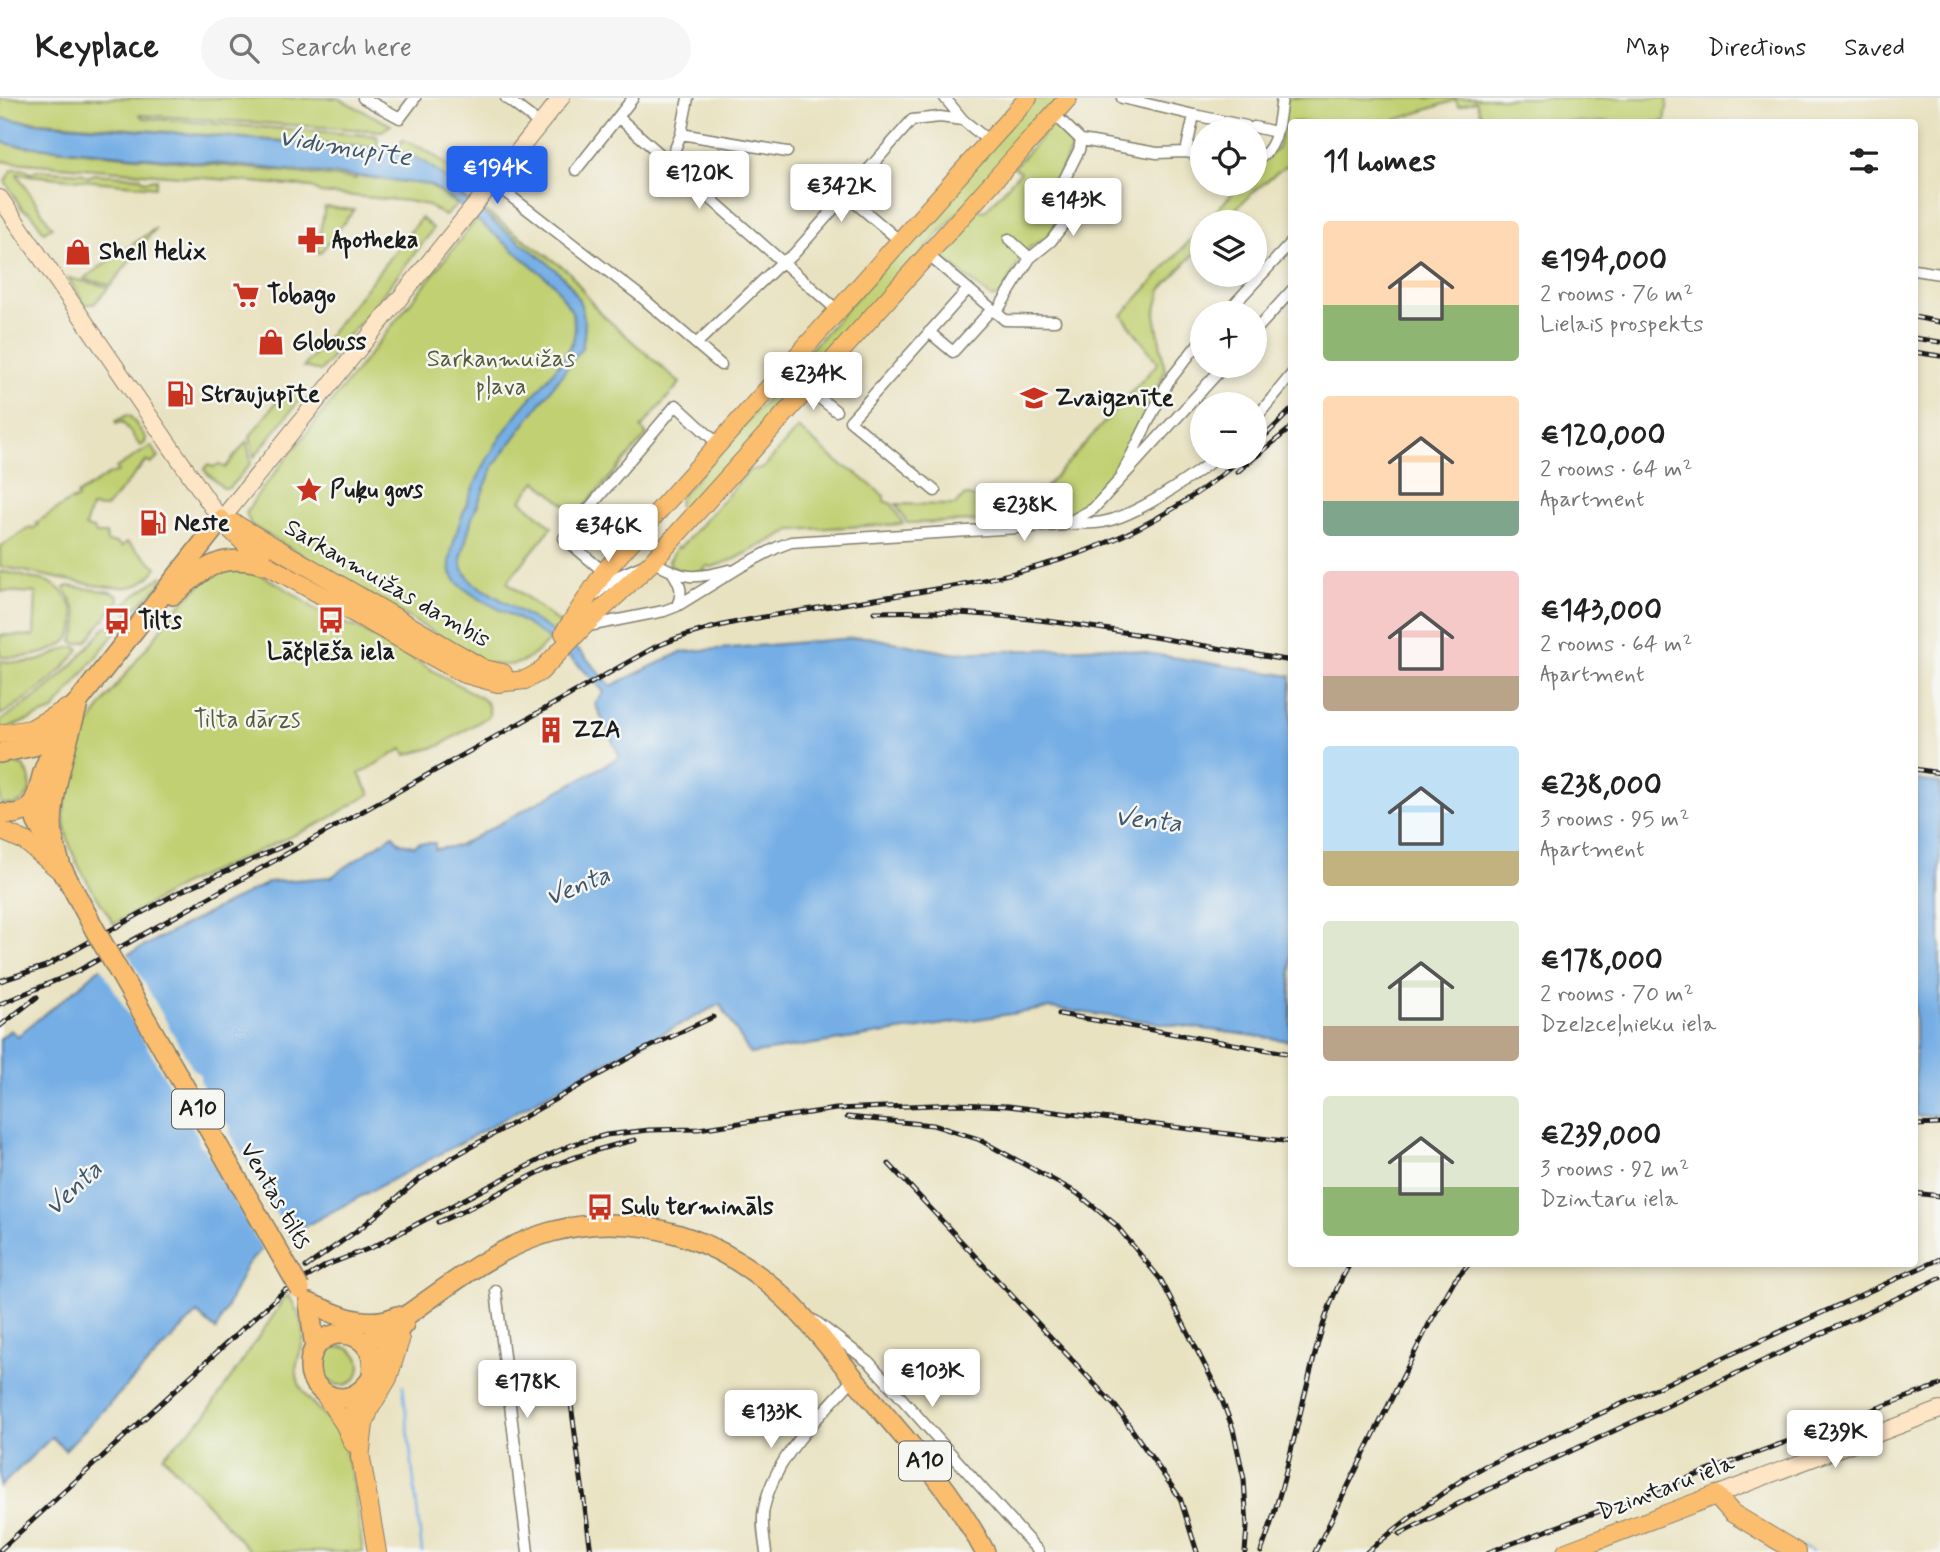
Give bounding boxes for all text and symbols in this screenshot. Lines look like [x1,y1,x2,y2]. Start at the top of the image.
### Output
search box [201,17,691,80]
text: Keyplace [35,26,159,70]
icon: search [225,29,263,67]
text: Search here [281,31,412,65]
text: Map [1626,33,1670,64]
text: Directions [1708,33,1806,64]
text: Saved [1844,33,1905,64]
map controls [1190,119,1267,469]
button: locate [1190,119,1267,196]
water label: Vidumupīte [276,121,415,175]
text: 11 homes [1323,142,1436,181]
icon: filters [1845,142,1883,180]
pin: €194K [448,146,546,206]
pin: €120K [650,152,748,211]
text: €194K [463,154,531,184]
text: €120K [665,159,733,189]
pin: €342K [792,164,890,224]
text: €342K [806,172,876,202]
pin: €143K [1024,178,1122,238]
text: €143K [1041,186,1105,216]
button: layers [1190,210,1267,287]
pharmacy icon: Apotheka [296,225,326,255]
place label: Apotheka [332,225,419,259]
shop icon: Shell Helix [63,237,93,267]
place label: Shell Helix [99,237,206,268]
text: €194,000 [1540,241,1667,280]
icon: home [1379,249,1463,333]
supermarket icon: Tobago [231,280,261,310]
place label: Tobago [267,280,336,314]
text: 2 rooms · 76 m² [1540,280,1693,310]
button: + [1190,301,1267,378]
text: Lielais prospekts [1540,310,1703,340]
shop icon: Globuss [256,327,286,357]
place label: Globuss [292,327,367,358]
park label: Sarkanmuižas pļava [427,344,576,403]
pin: €234K [764,352,862,412]
text: €234K [780,360,846,390]
fuel station icon: Straujupīte [165,379,195,409]
place label: Straujupīte [201,379,320,410]
school or university icon: Zvaigznīte [1019,383,1049,413]
place label: Zvaigznīte [1055,383,1174,417]
button: − [1190,392,1267,469]
text: €120,000 [1540,416,1665,455]
icon: home [1379,424,1463,508]
text: 2 rooms · 64 m² [1540,455,1692,485]
place icon: Puķu govs [294,475,324,505]
place label: Puķu govs [330,475,424,507]
pin: €238K [975,484,1073,543]
text: Apartment [1540,485,1645,515]
text: €238K [992,491,1056,521]
pin: €346K [559,504,657,564]
fuel station icon: Neste [138,508,168,538]
place label: Neste [174,508,230,539]
street label: Sarkanmuižas dambis [278,512,496,656]
text: €346K [575,512,641,542]
text: €143,000 [1540,591,1662,630]
icon: home [1379,599,1463,683]
bus stop icon: Lāčplēša iela [316,605,346,635]
bus stop icon: Tilts [102,606,132,636]
place label: Tilts [138,606,182,637]
text: 2 rooms · 64 m² [1540,630,1692,660]
place label: Lāčplēša iela [267,637,395,668]
text: Apartment [1540,660,1645,690]
park label: Tilta dārzs [194,705,300,736]
building icon: ZZA [536,715,566,745]
place label: ZZA [572,715,621,746]
text: €238,000 [1540,766,1662,805]
icon: home [1379,774,1463,858]
water label: Venta [1113,801,1183,841]
text: 3 rooms · 95 m² [1540,805,1689,835]
text: Apartment [1540,835,1645,865]
water label: Venta [541,859,616,915]
text: €178,000 [1540,941,1663,980]
icon: home [1379,949,1463,1033]
text: 2 rooms · 70 m² [1540,980,1694,1010]
text: Dzelzceļnieku iela [1540,1010,1716,1040]
road number: A10 [172,1090,224,1128]
text: €239,000 [1540,1116,1661,1155]
icon: home [1379,1124,1463,1208]
street label: Ventas tilts [232,1137,318,1255]
water label: Venta [38,1154,110,1224]
text: 3 rooms · 92 m² [1540,1155,1689,1185]
text: Dzintaru iela [1540,1185,1678,1215]
bus stop icon: Sulu termināls [585,1192,615,1222]
place label: Sulu termināls [621,1192,774,1223]
pin: €103K [883,1350,981,1409]
text: €103K [900,1357,964,1387]
pin: €178K [478,1360,576,1420]
text: €178K [494,1368,560,1398]
pin: €133K [722,1390,820,1450]
text: €133K [741,1398,801,1428]
pin: €239K [1786,1410,1884,1470]
text: €239K [1803,1418,1867,1448]
road number: A10 [899,1442,951,1480]
street label: Dzintaru iela [1593,1447,1739,1528]

